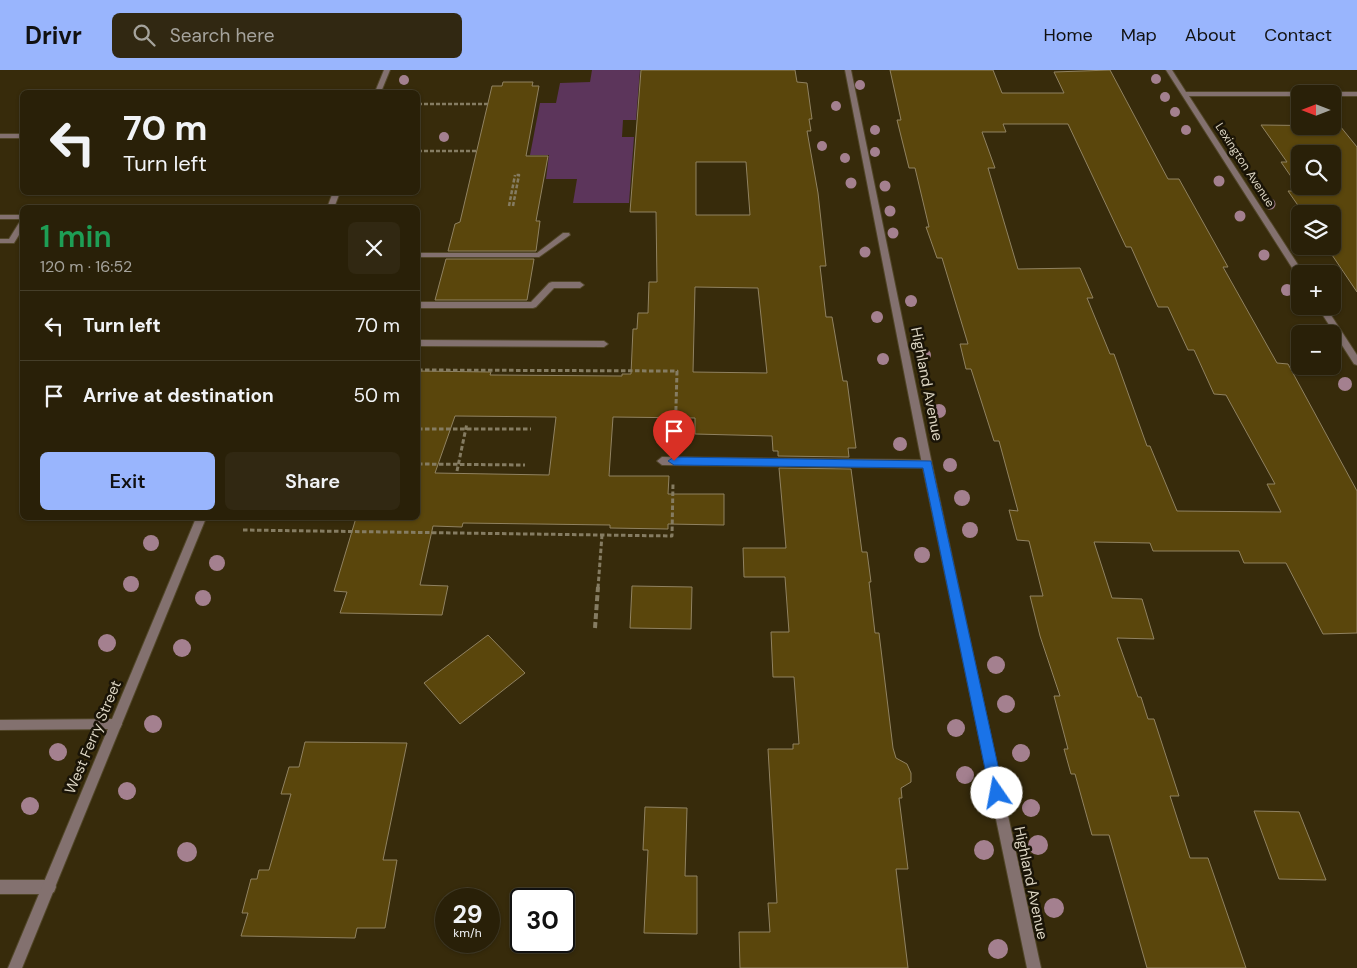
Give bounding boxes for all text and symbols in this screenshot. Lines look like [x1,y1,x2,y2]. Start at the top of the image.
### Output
search box [112,13,462,58]
text: Drivr [25,20,82,51]
icon: search [130,21,158,49]
text: Search here [170,23,275,48]
text: Home [1043,23,1093,47]
text: Map [1121,23,1157,47]
text: About [1185,23,1236,47]
text: Contact [1264,23,1332,47]
north arrow [1291,85,1341,135]
map controls [1291,85,1341,375]
text: 70 m [123,105,207,151]
icon: left [40,110,105,175]
street label: Lexington Avenue [1212,120,1278,210]
button: search [1291,145,1341,195]
text: Turn left [123,149,207,178]
button: layers [1291,205,1341,255]
text: 1 min [40,217,112,256]
button: close [348,222,400,274]
text: 120 m · 16:52 [40,256,132,277]
button: + [1291,265,1341,315]
icon: left [40,312,68,340]
text: Turn left [83,313,161,338]
text: 70 m [355,313,400,338]
button: − [1291,325,1341,375]
street label: Highland Avenue [906,326,948,442]
icon: arrive [40,382,68,410]
text: Arrive at destination [83,383,274,408]
text: 50 m [353,383,400,408]
pin [653,410,695,461]
icon: arrive [660,417,688,445]
button: Exit [40,452,215,510]
button: Share [225,452,400,510]
street label: West Ferry Street [60,677,126,797]
position arrow [970,766,1022,818]
street label: Highland Avenue [1009,825,1053,941]
speed limit sign: 30 [510,888,575,953]
text: 29 [452,898,483,931]
text: km/h [453,925,482,941]

